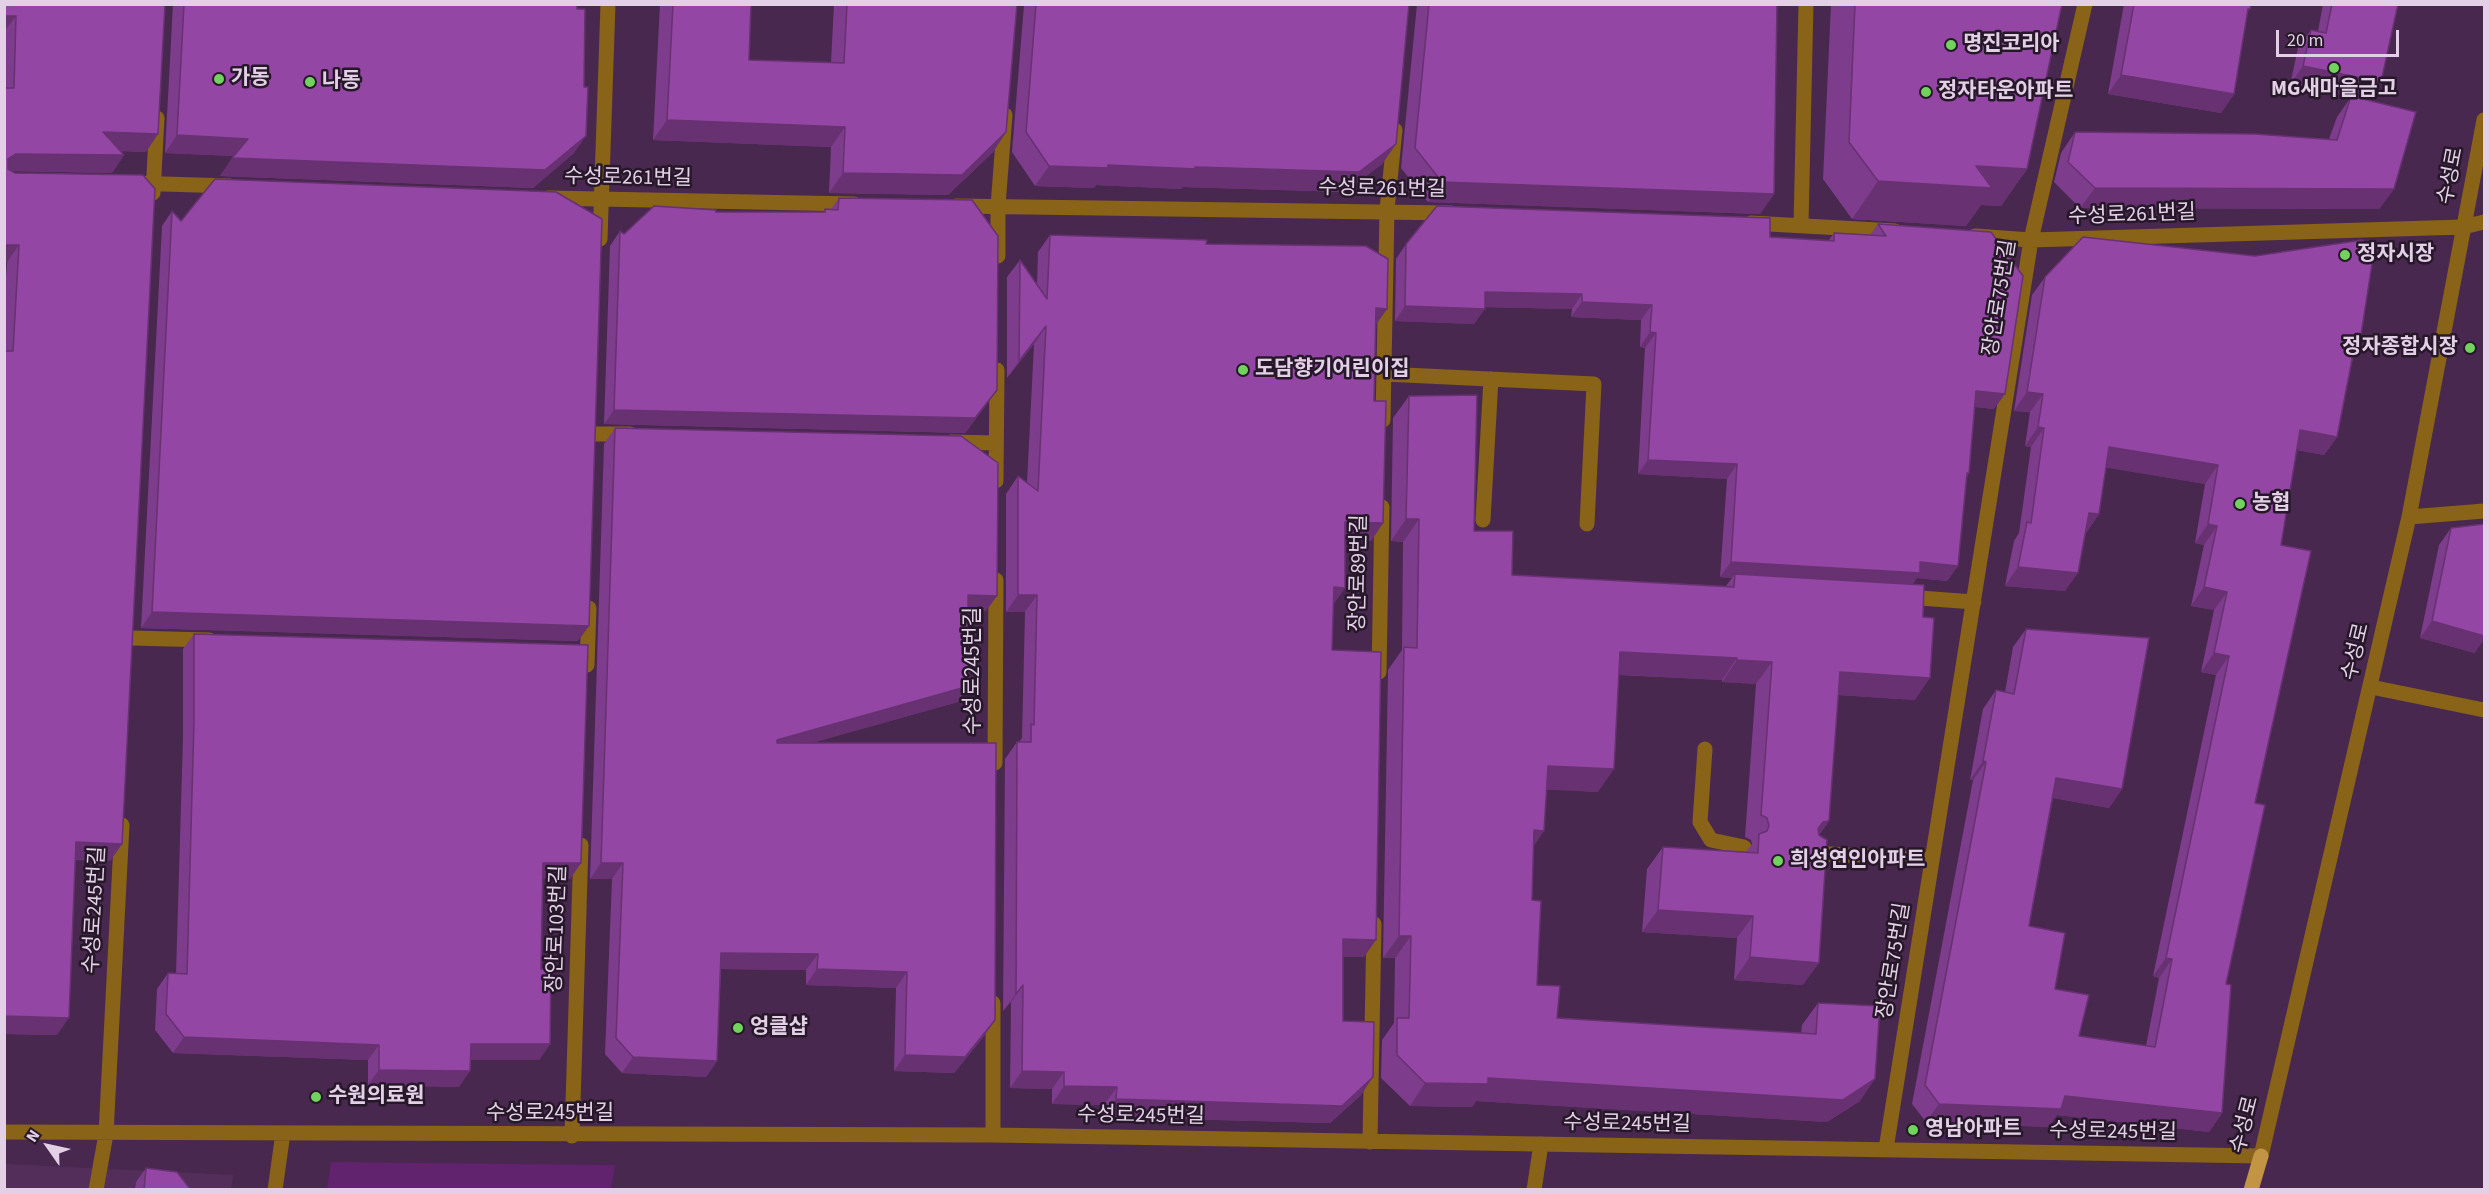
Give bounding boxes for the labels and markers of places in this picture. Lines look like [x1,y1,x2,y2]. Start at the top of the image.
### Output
place label: 명진코리아 [1963,32,2060,58]
marker: 명진코리아 [1944,38,1958,52]
marker: MG새마을금고 [2327,61,2341,75]
place label: 가동 [231,66,270,92]
place label: 나동 [322,69,361,95]
marker: 가동 [212,72,226,86]
marker: 나동 [303,75,317,89]
place label: MG새마을금고 [2271,77,2397,103]
place label: 정자타운아파트 [1938,79,2073,105]
marker: 정자타운아파트 [1919,85,1933,99]
place label: 정자시장 [2357,242,2434,268]
marker: 정자시장 [2338,248,2352,262]
place label: 정자종합시장 [2342,335,2458,361]
marker: 정자종합시장 [2463,341,2477,355]
place label: 도담향기어린이집 [1255,357,1410,383]
marker: 도담향기어린이집 [1236,363,1250,377]
place label: 농협 [2252,491,2291,517]
marker: 농협 [2233,497,2247,511]
place label: 희성연인아파트 [1790,848,1925,874]
marker: 희성연인아파트 [1771,854,1785,868]
place label: 엉클샵 [750,1015,808,1041]
marker: 엉클샵 [731,1021,745,1035]
place label: 수원의료원 [328,1084,425,1110]
marker: 수원의료원 [309,1090,323,1104]
place label: 영남아파트 [1925,1117,2022,1143]
marker: 영남아파트 [1906,1123,1920,1137]

